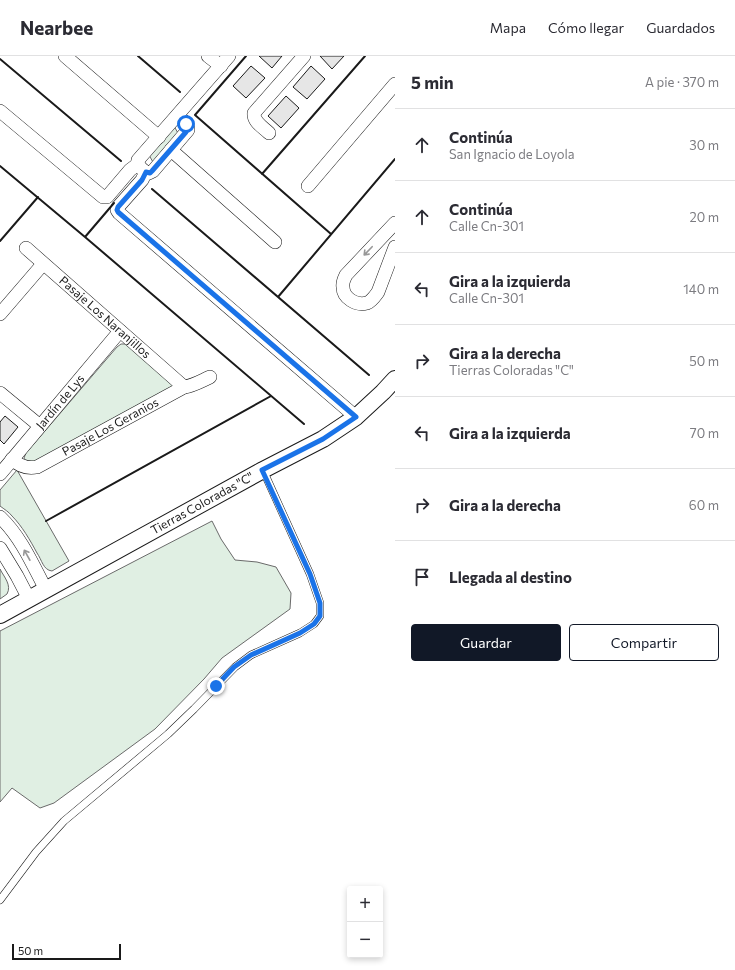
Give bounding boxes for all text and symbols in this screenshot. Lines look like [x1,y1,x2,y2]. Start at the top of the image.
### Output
text: Nearbee [20,16,93,39]
text: Mapa [490,19,526,36]
text: Cómo llegar [548,19,624,36]
text: Guardados [646,19,715,36]
text: 5 min [411,72,454,93]
text: A pie · 370 m [645,74,719,90]
route start [177,115,195,133]
text: Continúa [449,128,513,146]
icon: ahead [411,134,433,156]
text: 30 m [689,137,719,153]
text: San Ignacio de Loyola [449,146,575,162]
text: Continúa [449,200,513,218]
icon: ahead [411,206,433,228]
text: 20 m [690,209,719,225]
text: Calle Cn-301 [449,218,524,234]
one-way arrow [364,246,373,256]
text: Gira a la izquierda [449,272,571,290]
street label: Pasaje Los Naranjillos [57,273,154,361]
icon: left [411,278,433,300]
text: 140 m [683,281,719,297]
text: Calle Cn-301 [449,290,524,306]
text: Gira a la derecha [449,344,561,362]
icon: right [411,350,433,372]
text: 50 m [689,353,719,369]
text: Tierras Coloradas "C" [449,362,574,378]
street label: Jardín de Lys [33,371,87,432]
street label: Pasaje Los Geranios [59,394,161,458]
icon: left [411,422,433,444]
text: Gira a la izquierda [449,424,571,442]
text: 70 m [690,425,719,441]
street label: Tierras Coloradas "C" [148,469,256,537]
icon: right [411,494,433,516]
text: Gira a la derecha [449,496,561,514]
text: 60 m [689,497,719,513]
one-way arrow [23,550,31,562]
icon: arrive [411,566,433,588]
text: Llegada al destino [449,568,572,586]
button: Guardar [411,624,561,661]
button: Compartir [569,624,719,661]
route end [207,677,225,695]
map controls [347,886,383,958]
button: + [347,886,383,922]
button: − [347,922,383,958]
scale bar [12,942,121,961]
text: 50 m [18,944,43,957]

